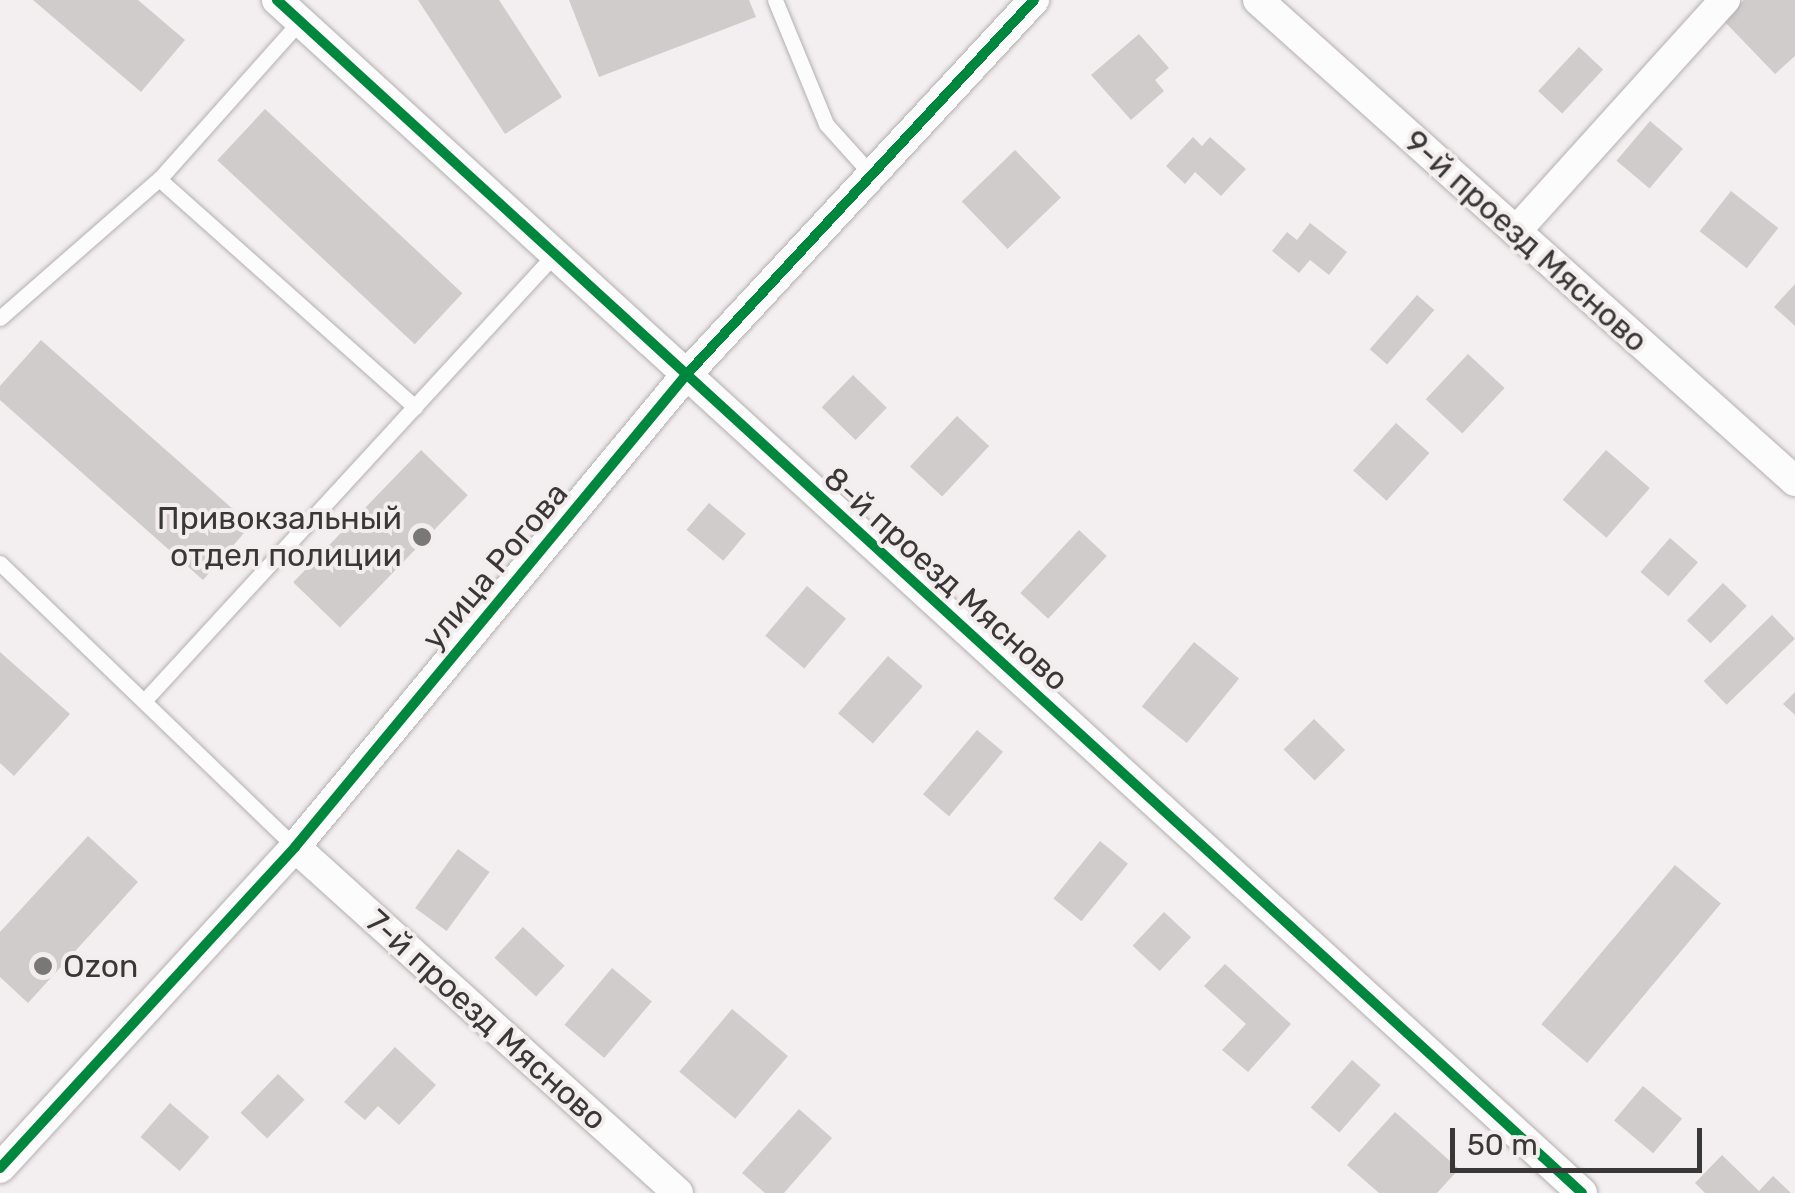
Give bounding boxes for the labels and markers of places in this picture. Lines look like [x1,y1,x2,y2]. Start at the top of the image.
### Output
place label: Привокзальный отдел полиции [157,500,402,575]
marker: Привокзальный отдел полиции [411,526,433,548]
place label: Ozon [63,947,139,985]
marker: Ozon [32,955,54,977]

